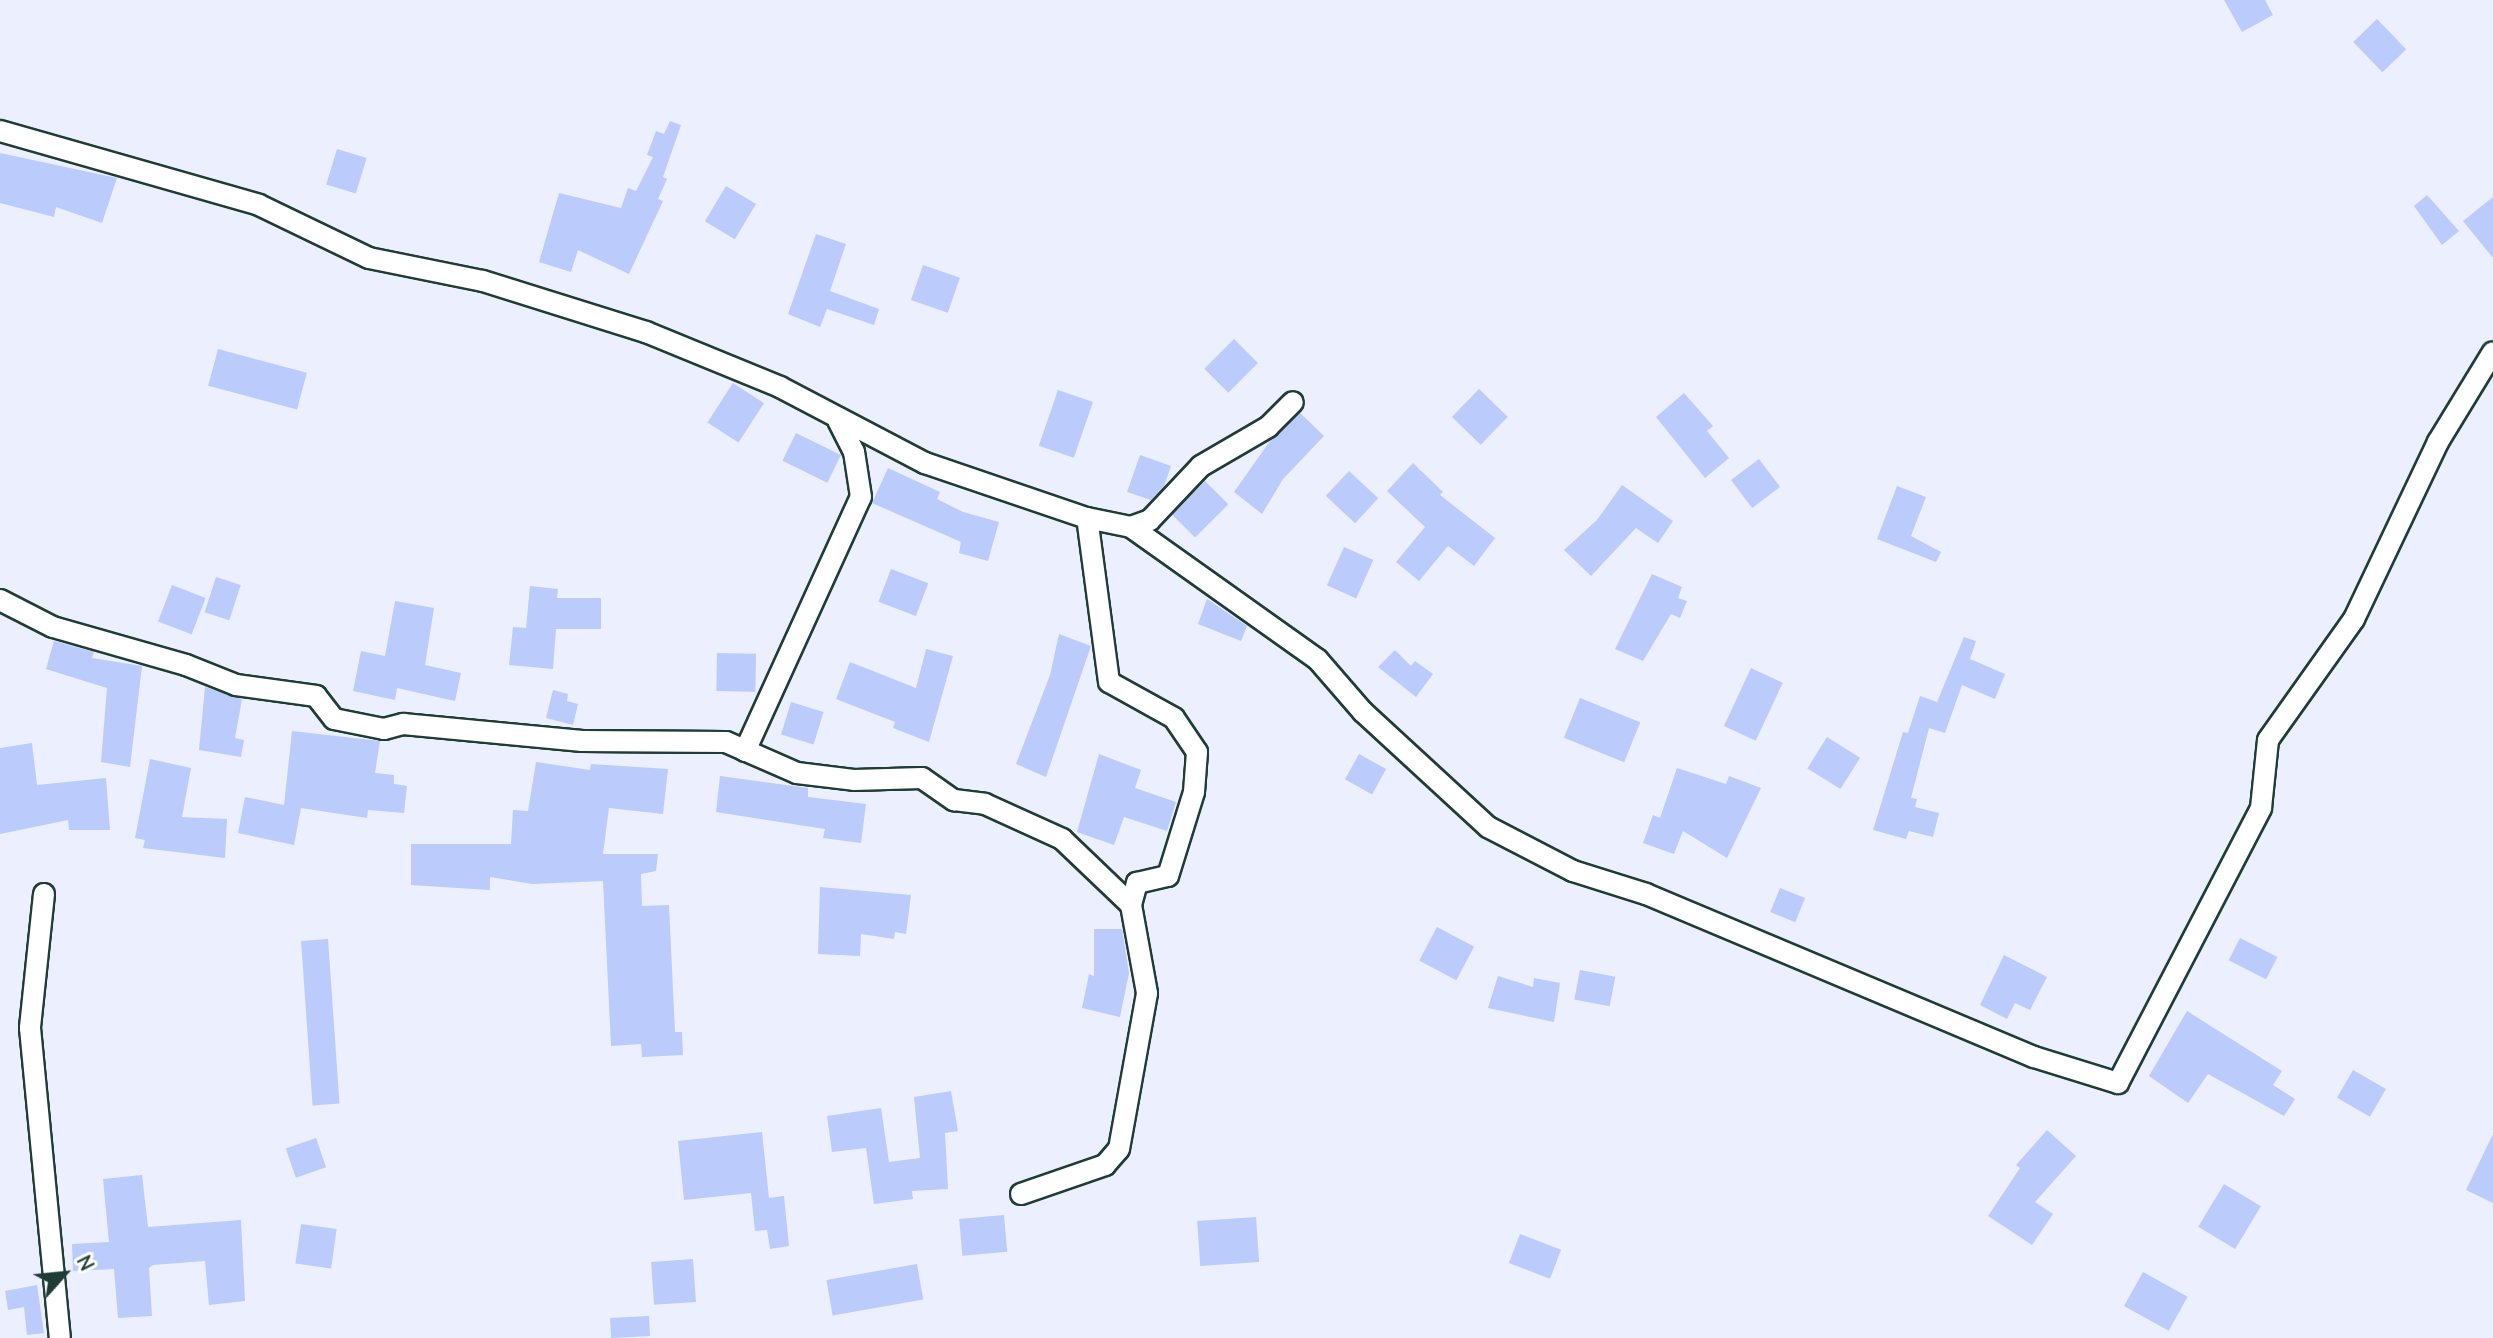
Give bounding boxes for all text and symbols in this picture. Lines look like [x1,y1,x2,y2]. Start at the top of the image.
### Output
north arrow [24,1234,104,1314]
text: N [71,1251,100,1275]

